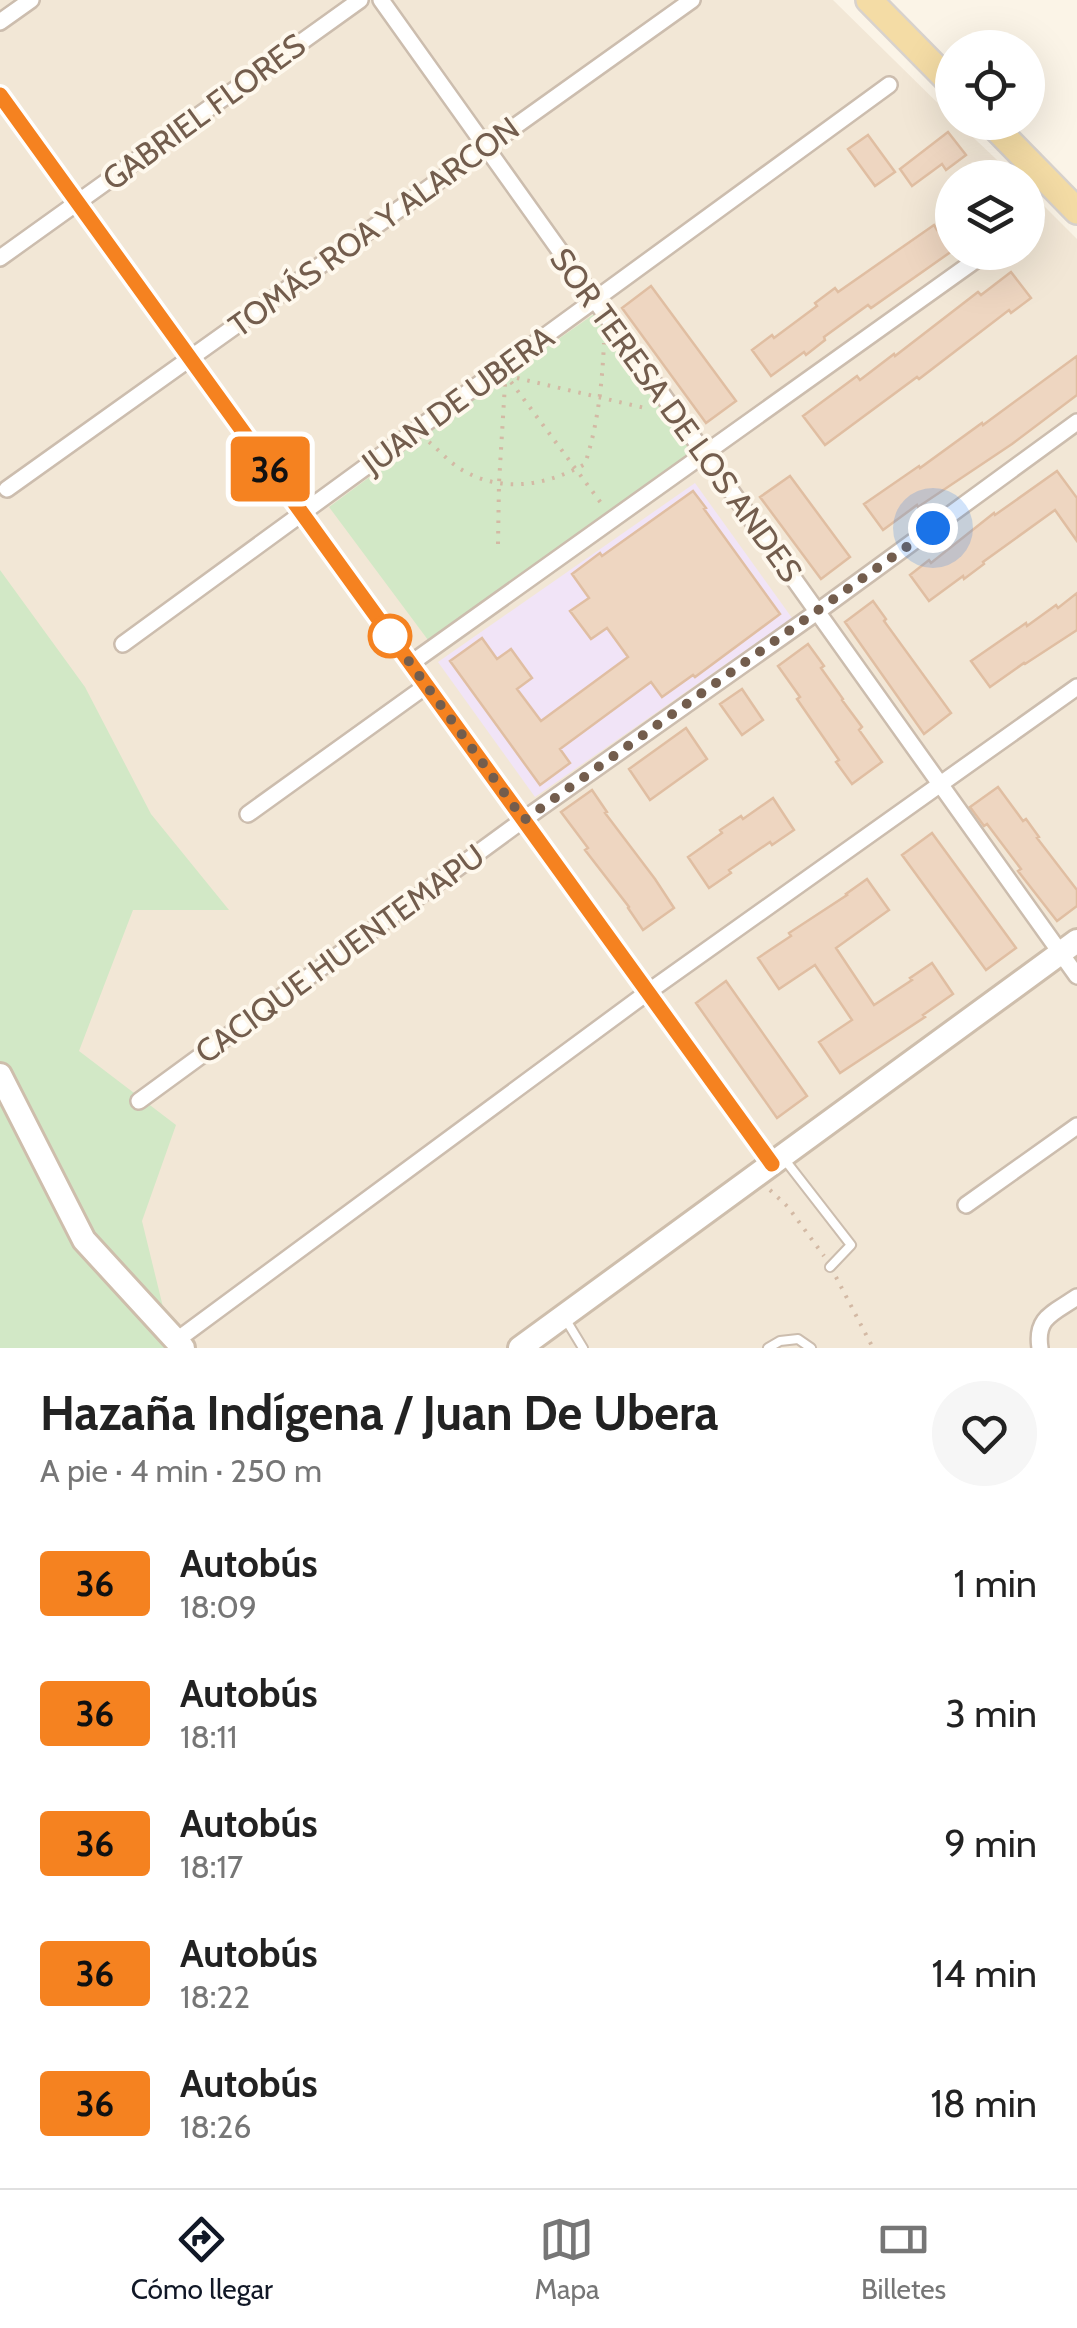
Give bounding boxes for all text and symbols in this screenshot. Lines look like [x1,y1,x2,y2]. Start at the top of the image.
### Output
street label: GABRIEL FLORES [95,25,313,198]
map controls [935,30,1045,270]
button: locate [935,30,1045,140]
street label: TOMÁS ROA Y ALARCON [221,108,526,345]
button: layers [935,160,1045,270]
street label: SOR TERESA DE LOS ANDES [542,240,811,589]
street label: JUAN DE UBERA [353,317,561,483]
line badge: 36 [225,436,315,502]
text: 36 [251,448,289,491]
your location [908,503,958,553]
unlabelled marker [369,615,411,657]
street label: CACIQUE HUENTEMAPU [188,836,492,1072]
button: heart [932,1381,1037,1486]
text: Hazaña Indígena / Juan De Ubera [40,1384,718,1442]
text: A pie · 4 min · 250 m [40,1451,322,1490]
text: Autobús [180,1540,318,1587]
text: 1 min [953,1560,1037,1607]
text: 36 [76,1562,114,1605]
text: 18:09 [180,1587,257,1626]
text: Autobús [180,1670,318,1717]
text: 3 min [945,1690,1037,1737]
text: 36 [76,1692,114,1735]
text: 18:11 [180,1717,237,1756]
text: Autobús [180,1800,318,1847]
text: 9 min [944,1820,1037,1867]
text: 36 [76,1822,114,1865]
text: 18:17 [180,1847,243,1886]
text: Autobús [180,1930,318,1977]
text: 14 min [931,1950,1037,1997]
text: 36 [76,1952,114,1995]
text: 18:22 [180,1977,250,2016]
text: Autobús [180,2060,318,2107]
text: 18 min [930,2080,1037,2127]
text: 36 [76,2082,114,2125]
text: 18:26 [180,2107,251,2146]
tab: Cómo llegar [131,2212,273,2306]
tab: Mapa [534,2212,600,2306]
tab: Billetes [861,2212,946,2306]

